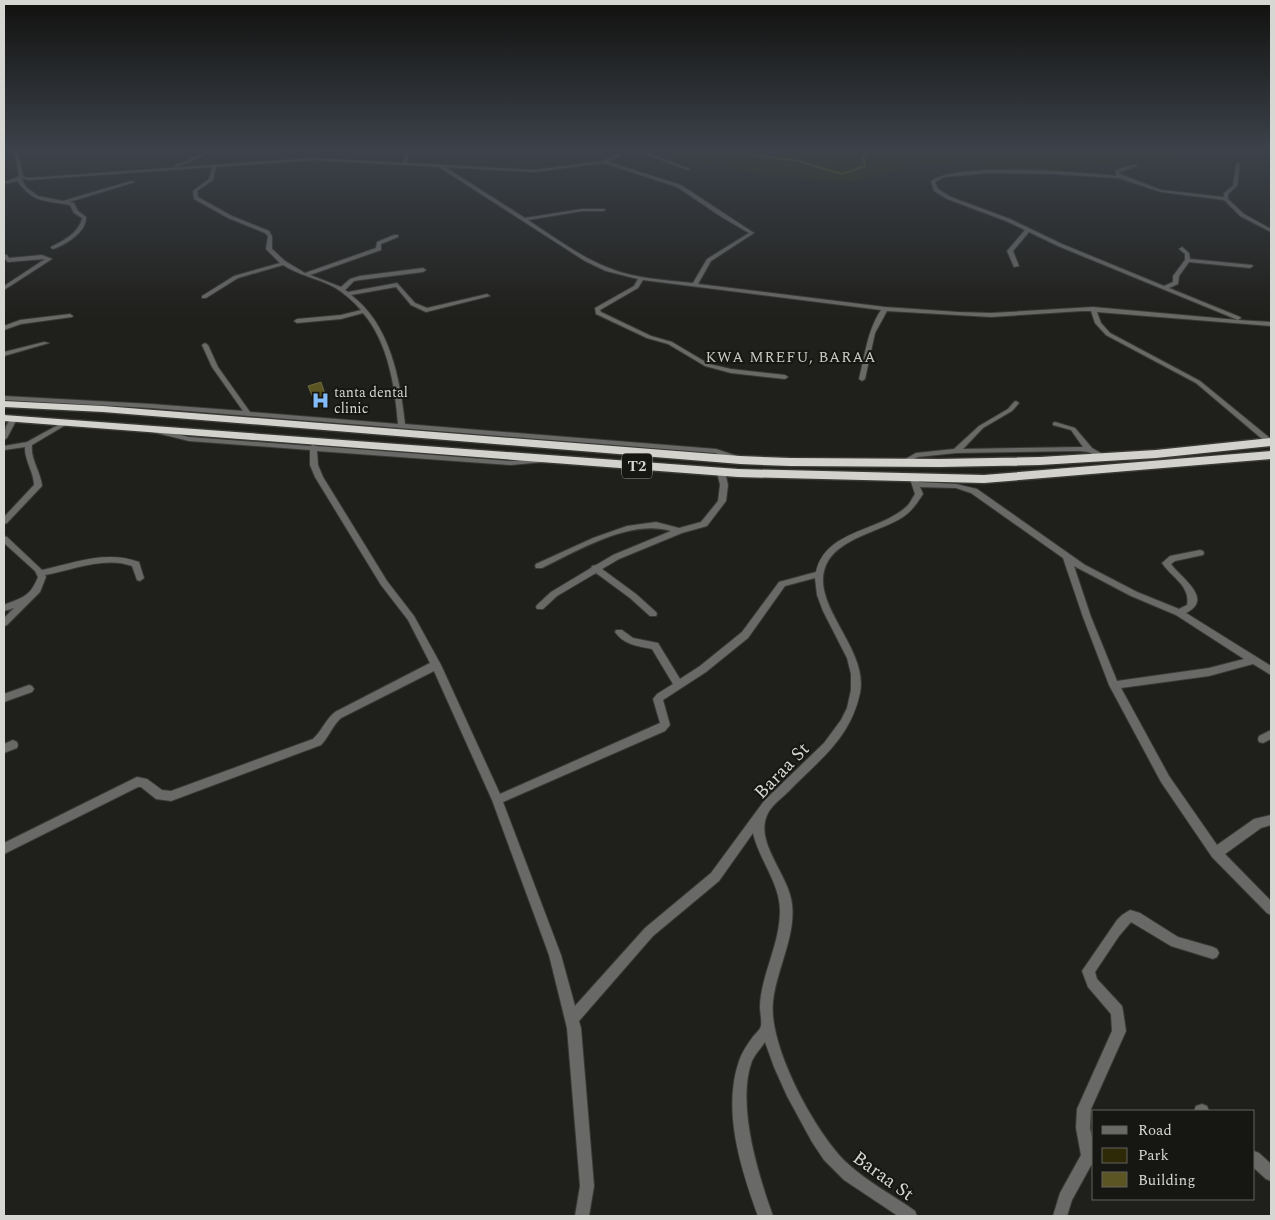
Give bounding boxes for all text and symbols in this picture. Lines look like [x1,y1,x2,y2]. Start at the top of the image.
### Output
district label: KWA MREFU, BARAA [706,346,876,369]
place label: tanta dental clinic [334,382,408,419]
hospital icon: tanta dental clinic [310,390,330,410]
road number: T2 [622,454,652,478]
street label: Baraa St [747,736,817,806]
legend [1092,1110,1255,1200]
text: Road [1138,1119,1172,1142]
street label: Baraa St [846,1144,920,1209]
text: Park [1138,1144,1169,1167]
text: Building [1138,1169,1195,1192]

